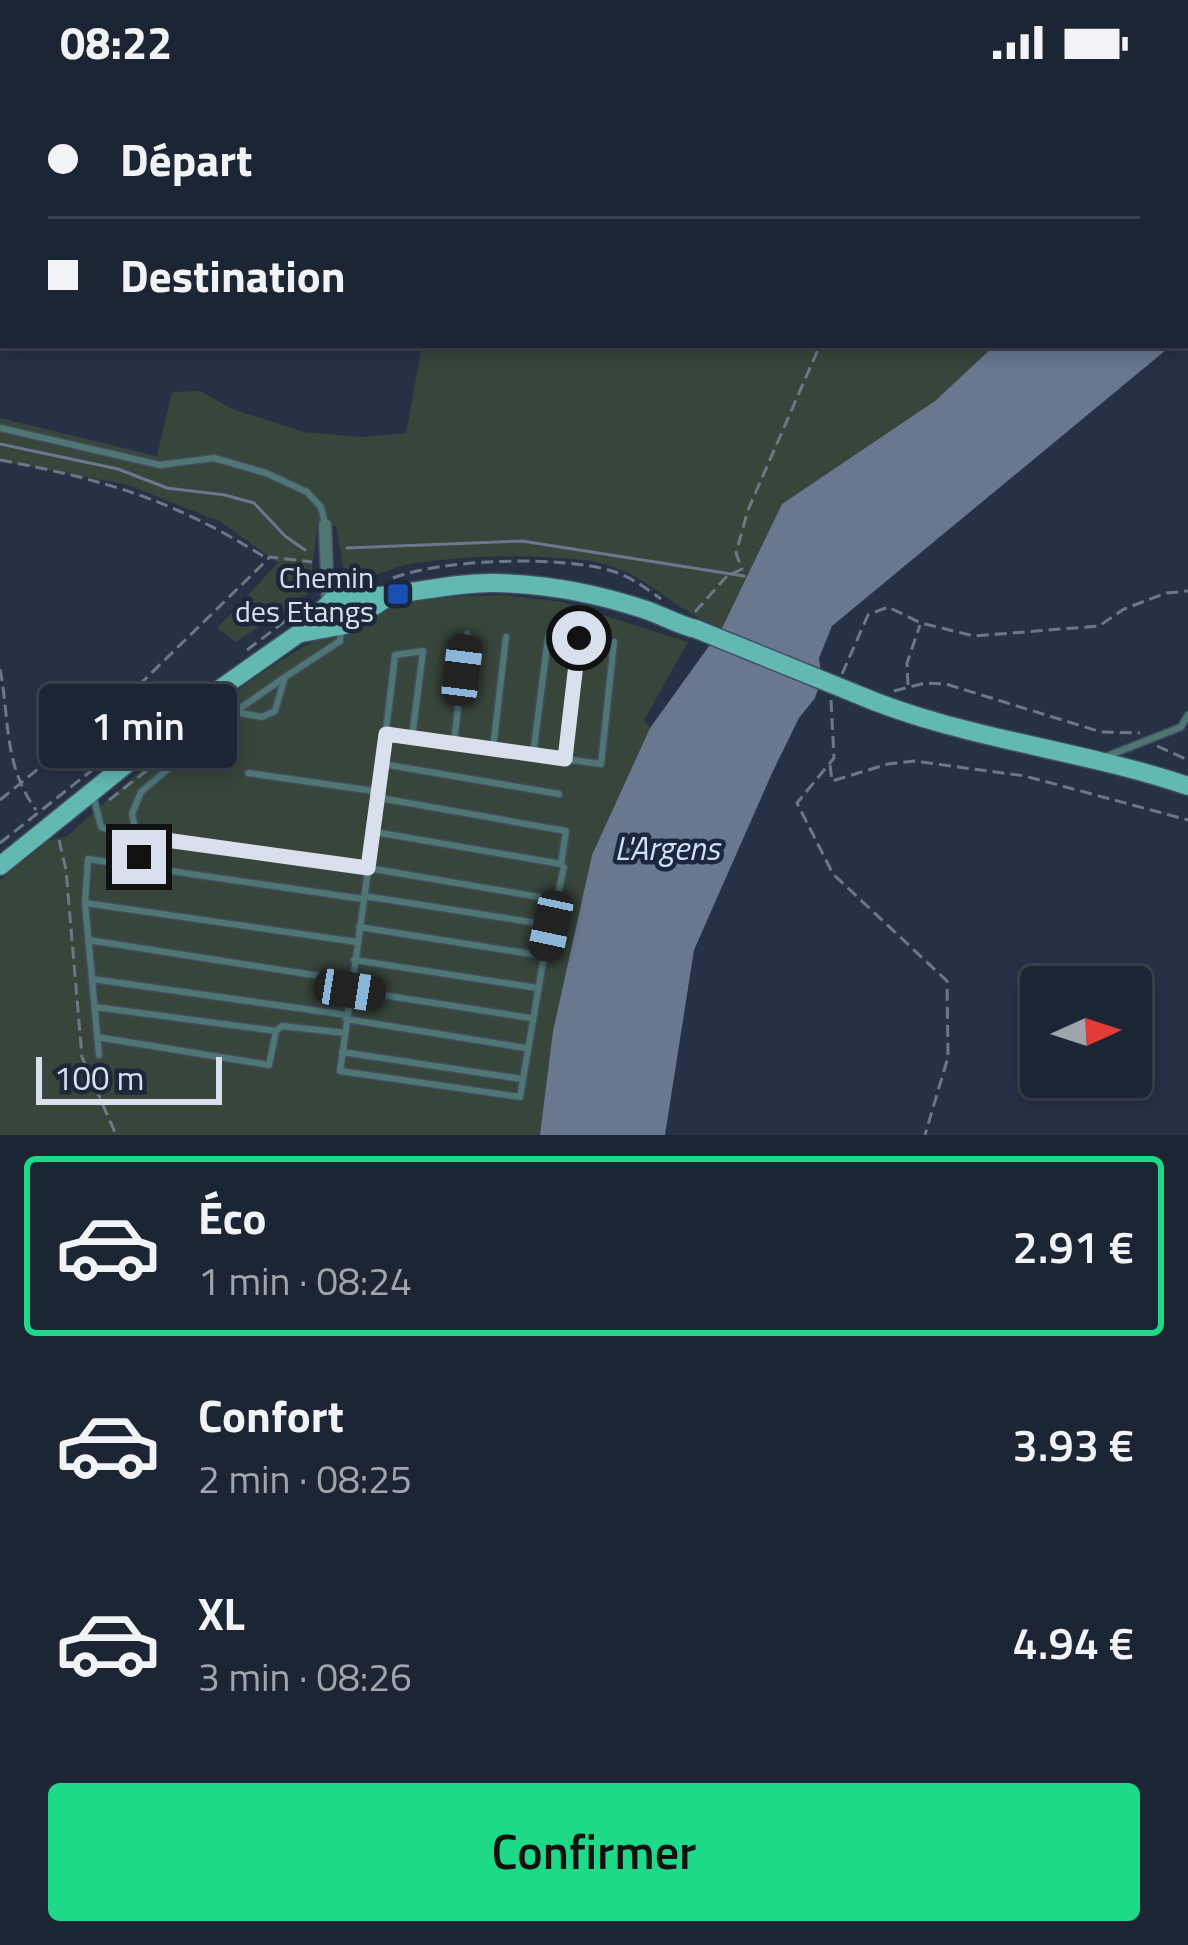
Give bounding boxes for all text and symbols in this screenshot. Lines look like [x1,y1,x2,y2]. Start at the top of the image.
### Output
text: 08:22 [60,8,172,76]
text: Départ [120,125,252,193]
text: Destination [120,241,346,309]
place label: Chemin des Etangs [235,554,374,634]
marker: Chemin des Etangs [385,581,411,607]
route start [552,611,606,665]
car [440,632,484,708]
callout: 1 min [40,683,238,767]
text: 1 min [91,696,185,755]
water label: L'Argens [614,823,721,873]
route end [112,830,166,884]
car [526,887,576,965]
north arrow [1020,966,1152,1098]
map controls [1020,966,1152,1098]
car [312,967,388,1013]
scale bar [36,1051,222,1104]
text: 100 m [54,1053,144,1103]
text: Éco [198,1183,267,1251]
icon: car [54,1192,162,1300]
text: 2.91 € [1013,1212,1134,1280]
text: 1 min · 08:24 [198,1251,412,1310]
text: Confort [198,1381,344,1449]
icon: car [54,1390,162,1498]
text: 3.93 € [1013,1410,1134,1478]
text: 2 min · 08:25 [198,1449,412,1508]
text: XL [198,1579,245,1647]
icon: car [54,1588,162,1696]
text: 4.94 € [1013,1608,1134,1676]
text: 3 min · 08:26 [198,1647,412,1706]
button: Confirmer [48,1783,1140,1921]

